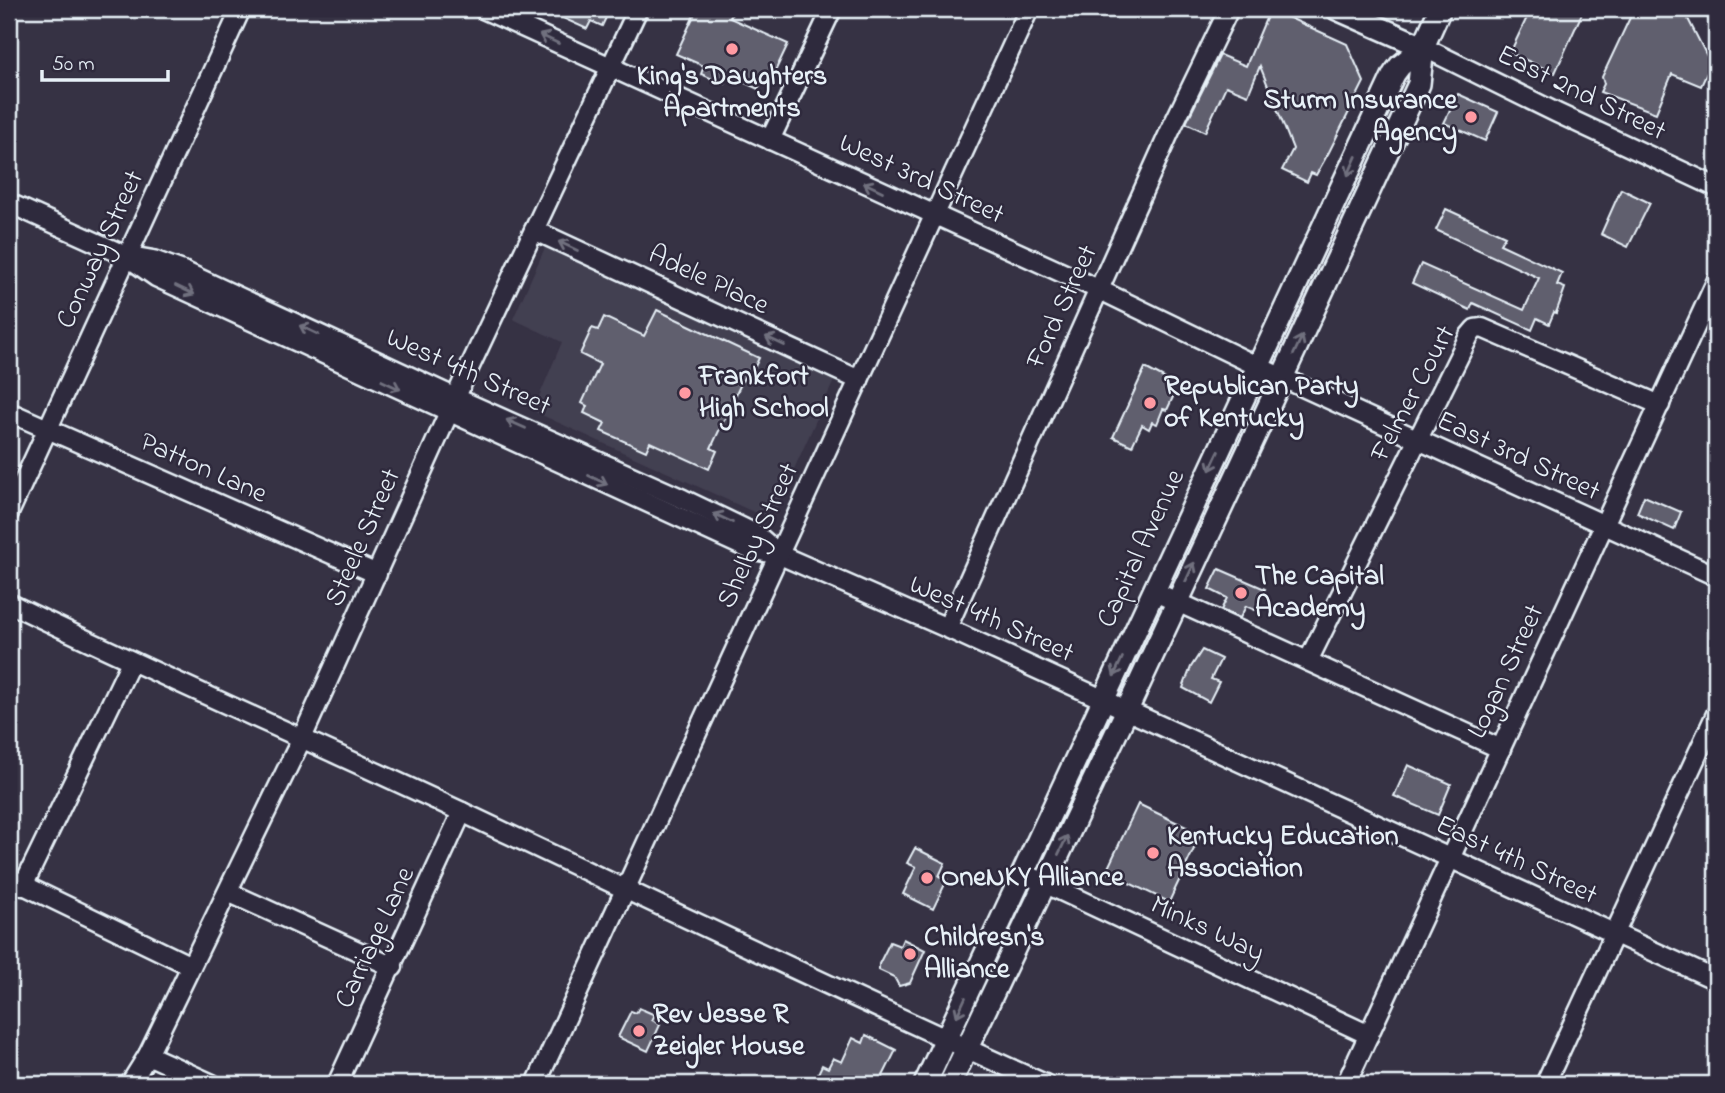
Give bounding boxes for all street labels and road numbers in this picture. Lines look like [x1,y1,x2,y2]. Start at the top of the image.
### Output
street label: East 2nd Street [1489,35,1673,153]
street label: West 3rd Street [831,124,1011,236]
street label: Conway Street [46,164,156,336]
street label: Adele Place [641,235,776,327]
street label: Ford Street [1016,238,1110,376]
street label: West 4th Street [379,318,557,428]
street label: Felmer Court [1360,318,1467,470]
street label: East 3rd Street [1429,401,1607,513]
street label: Patton Lane [133,423,274,515]
street label: Shelby Street [707,456,811,616]
street label: Steele Street [315,462,413,614]
street label: Capital Avenue [1087,463,1197,635]
street label: West 4th Street [902,565,1080,675]
street label: Logan Street [1458,598,1556,746]
street label: East 4th Street [1428,806,1604,916]
street label: Carriage Lane [325,860,427,1016]
street label: Minks Way [1143,886,1271,974]

